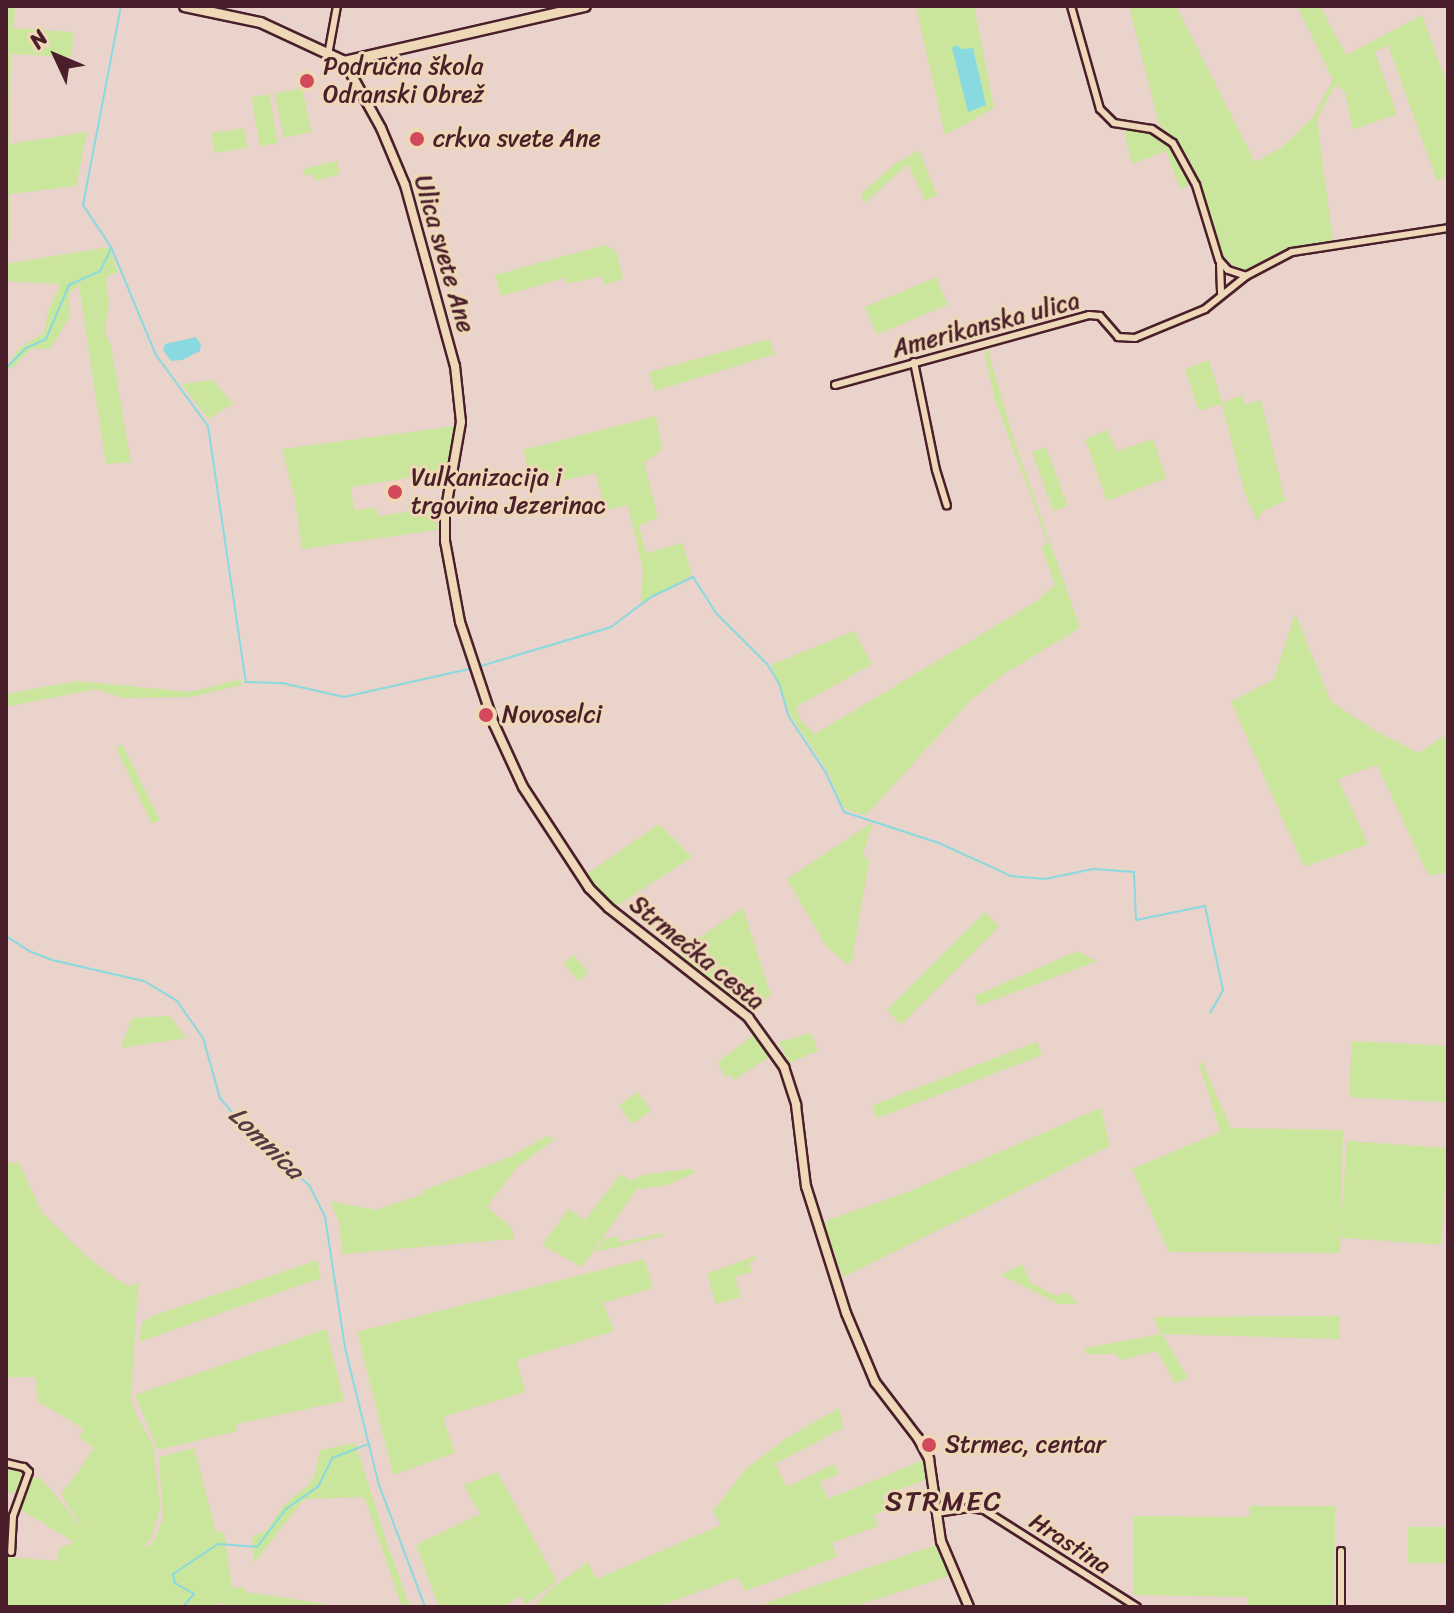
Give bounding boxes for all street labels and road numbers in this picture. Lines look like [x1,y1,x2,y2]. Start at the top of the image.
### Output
street label: Ulica svete Ane [408,171,480,337]
street label: Amerikanska ulica [889,286,1083,364]
street label: Strmečka cesta [623,889,771,1017]
street label: Hrastina [1024,1507,1116,1581]

